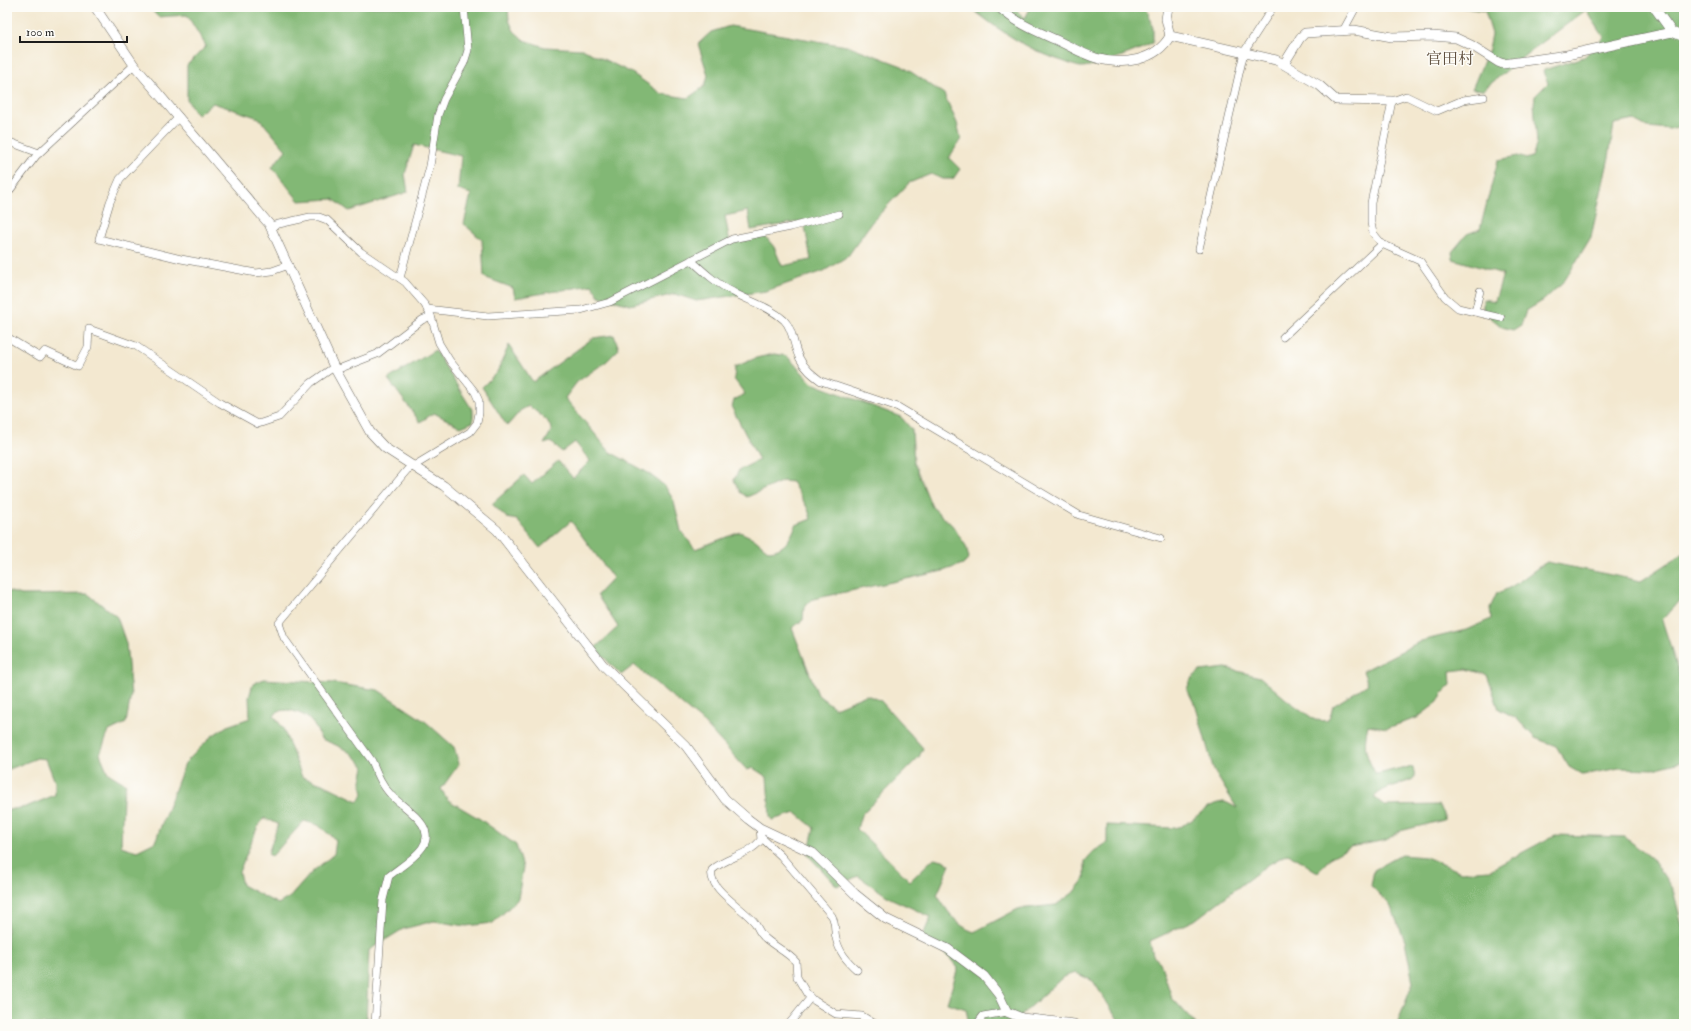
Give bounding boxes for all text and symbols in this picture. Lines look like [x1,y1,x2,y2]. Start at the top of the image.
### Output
scale bar [20,18,127,44]
text: 100 m [26,25,55,40]
district label: 官田村 [1426,49,1474,69]

